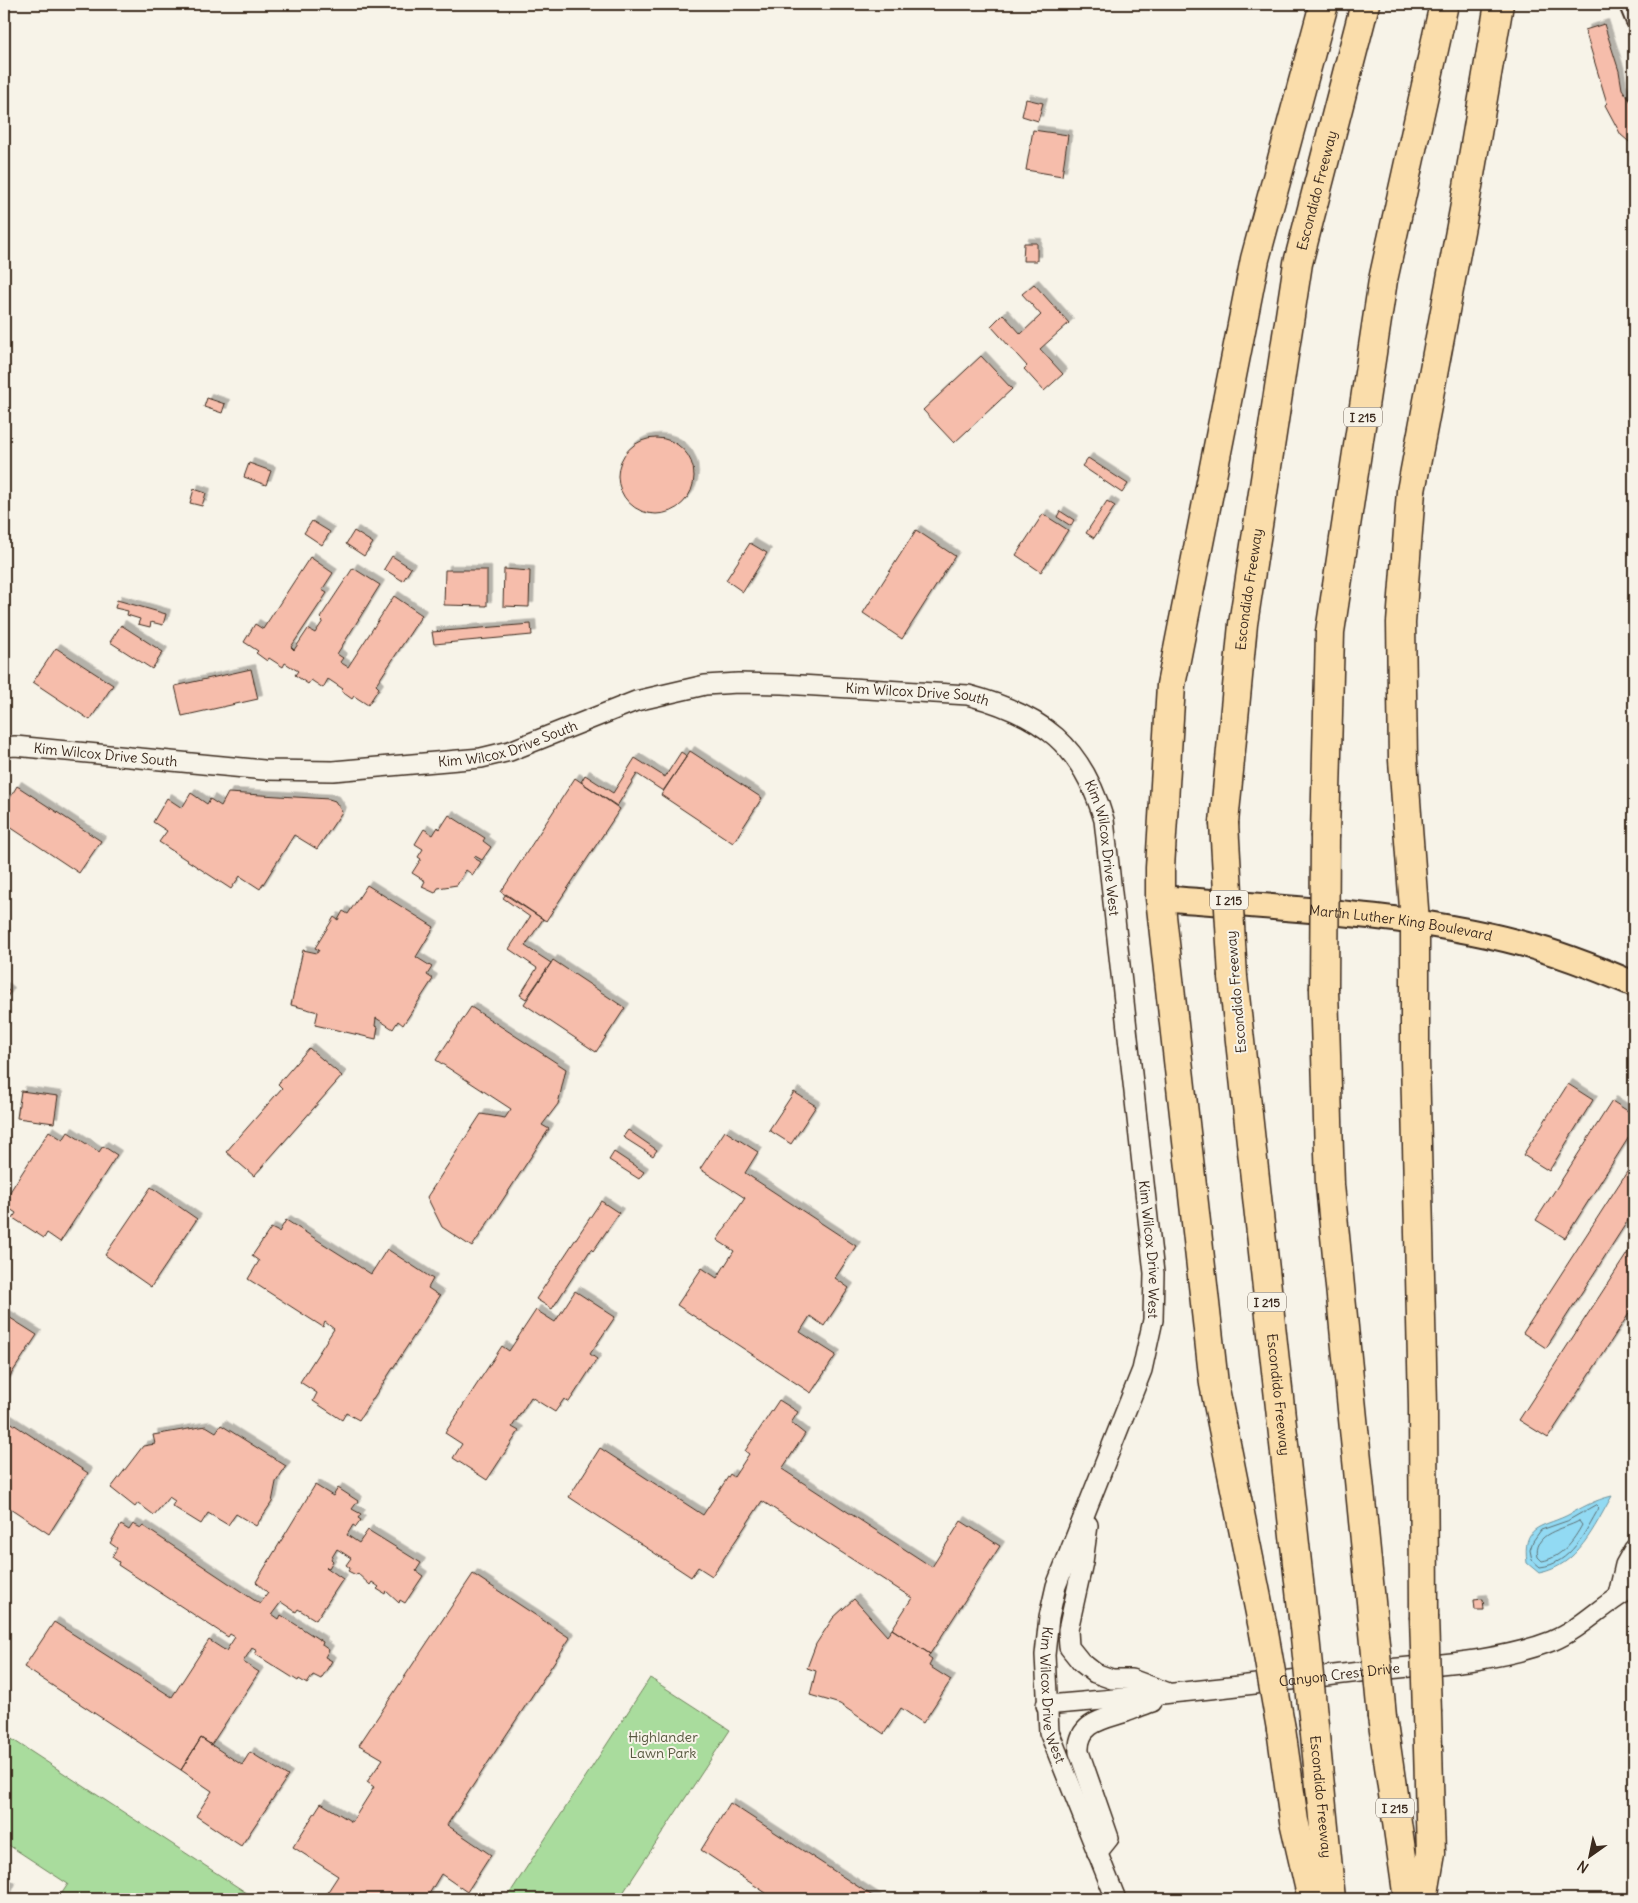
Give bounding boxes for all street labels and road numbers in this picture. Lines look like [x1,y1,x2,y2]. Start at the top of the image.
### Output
street label: Escondido Freeway [1293,129,1341,252]
road number: I 215 [1344,408,1382,427]
street label: Escondido Freeway [1232,527,1266,651]
street label: Kim Wilcox Drive South [845,679,992,710]
street label: Kim Wilcox Drive South [437,716,580,771]
street label: Kim Wilcox Drive South [33,739,178,771]
street label: Kim Wilcox Drive West [1081,777,1124,917]
road number: I 215 [1210,890,1248,910]
street label: Martin Luther King Boulevard [1308,901,1494,945]
street label: Escondido Freeway [1222,930,1250,1054]
street label: Kim Wilcox Drive West [1135,1180,1163,1319]
road number: I 215 [1248,1292,1286,1311]
street label: Escondido Freeway [1263,1332,1294,1457]
street label: Kim Wilcox Drive West [1036,1626,1070,1766]
street label: Canyon Crest Drive [1278,1659,1401,1690]
street label: Escondido Freeway [1306,1735,1336,1859]
road number: I 215 [1376,1799,1414,1818]

